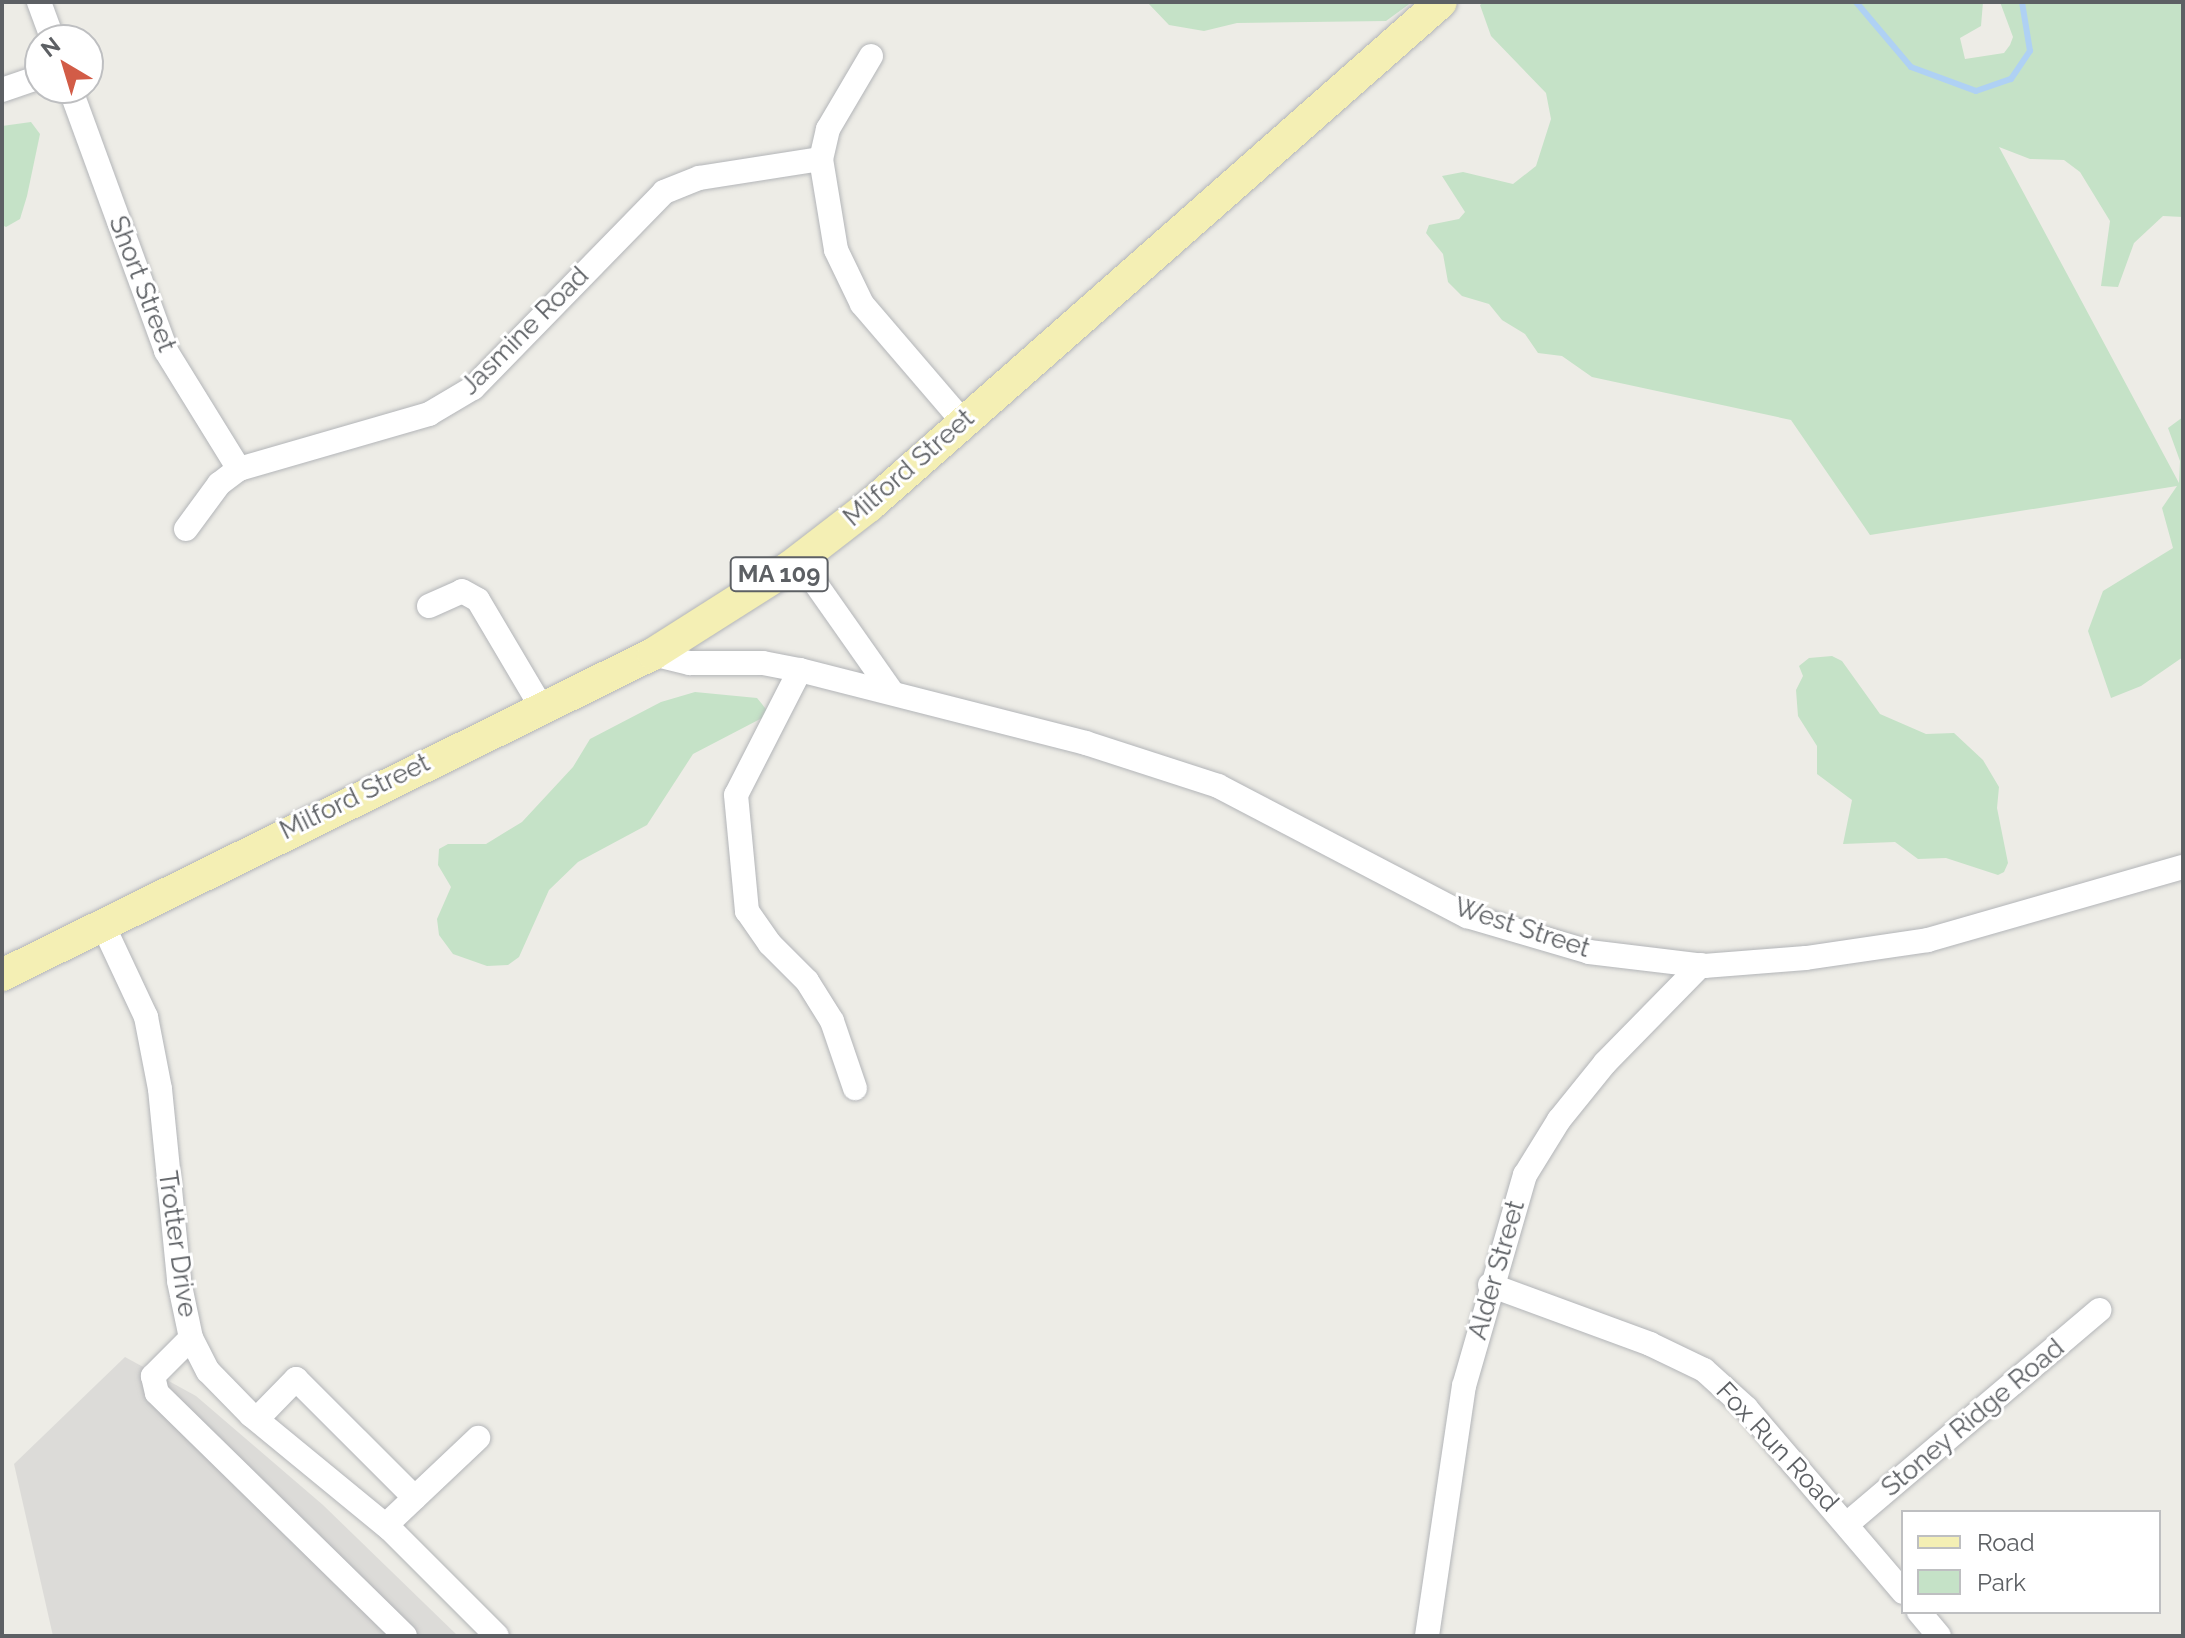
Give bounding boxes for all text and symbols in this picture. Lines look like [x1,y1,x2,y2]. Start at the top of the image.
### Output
north arrow [24,24,104,104]
text: N [36,31,65,62]
street label: Short Street [102,212,182,356]
street label: Jasmine Road [455,261,595,401]
street label: Milford Street [837,403,981,533]
road number: MA 109 [729,554,829,594]
street label: Milford Street [275,747,435,847]
street label: West Street [1450,891,1594,965]
street label: Trotter Drive [151,1169,203,1319]
street label: Alder Street [1462,1197,1532,1343]
street label: Stoney Ridge Road [1875,1332,2071,1504]
street label: Fox Run Road [1709,1376,1845,1518]
legend [1901,1510,2161,1614]
text: Road [1977,1528,2035,1557]
text: Park [1977,1568,2026,1597]

